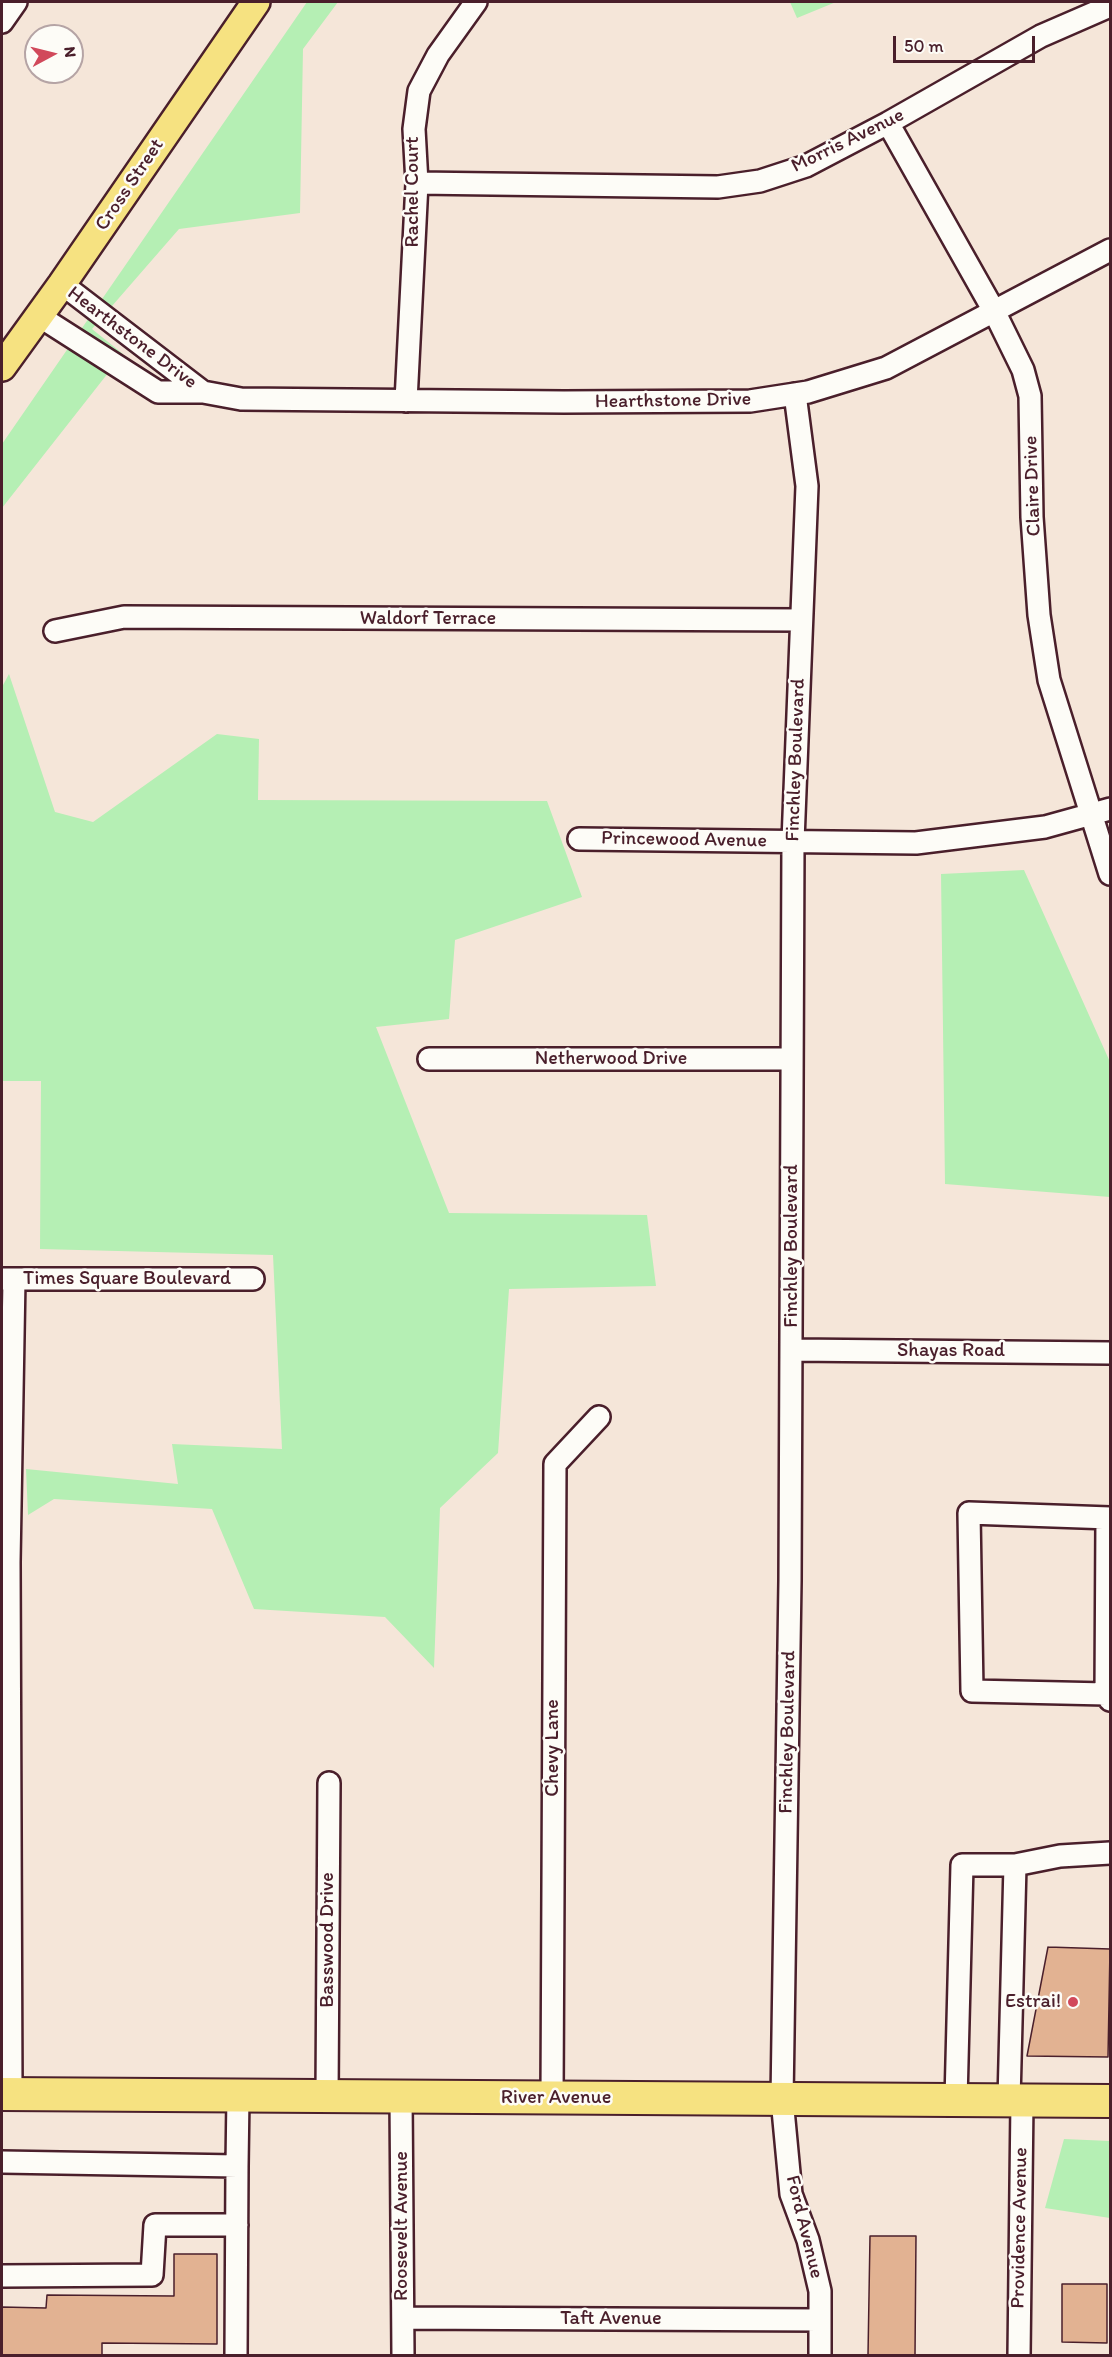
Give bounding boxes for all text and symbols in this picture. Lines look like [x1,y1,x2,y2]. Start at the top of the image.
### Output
north arrow [24,24,84,84]
scale bar [896,24,1038,62]
text: 50 m [904,35,944,57]
text: N [60,45,80,59]
street label: Morris Avenue [788,103,908,179]
street label: Cross Street [90,134,170,236]
street label: Rachel Court [401,136,425,248]
street label: Hearthstone Drive [62,281,202,395]
street label: Hearthstone Drive [595,388,751,414]
street label: Claire Drive [1019,435,1047,537]
street label: Waldorf Terrace [360,607,496,631]
street label: Finchley Boulevard [781,678,811,842]
street label: Princewood Avenue [601,827,767,853]
street label: Netherwood Drive [535,1047,687,1071]
street label: Finchley Boulevard [780,1164,804,1328]
street label: Times Square Boulevard [23,1267,231,1291]
street label: Shayas Road [897,1339,1005,1363]
street label: Finchley Boulevard [775,1650,801,1814]
street label: Chevy Lane [541,1699,565,1797]
street label: Basswood Drive [316,1872,340,2008]
place label: Estrai! [1005,1990,1061,2014]
marker: Estrai! [1066,1995,1080,2009]
street label: River Avenue [501,2086,611,2110]
street label: Providence Avenue [1007,2147,1033,2309]
street label: Roosevelt Avenue [390,2151,414,2301]
street label: Ford Avenue [780,2173,828,2281]
street label: Taft Avenue [560,2307,662,2331]

